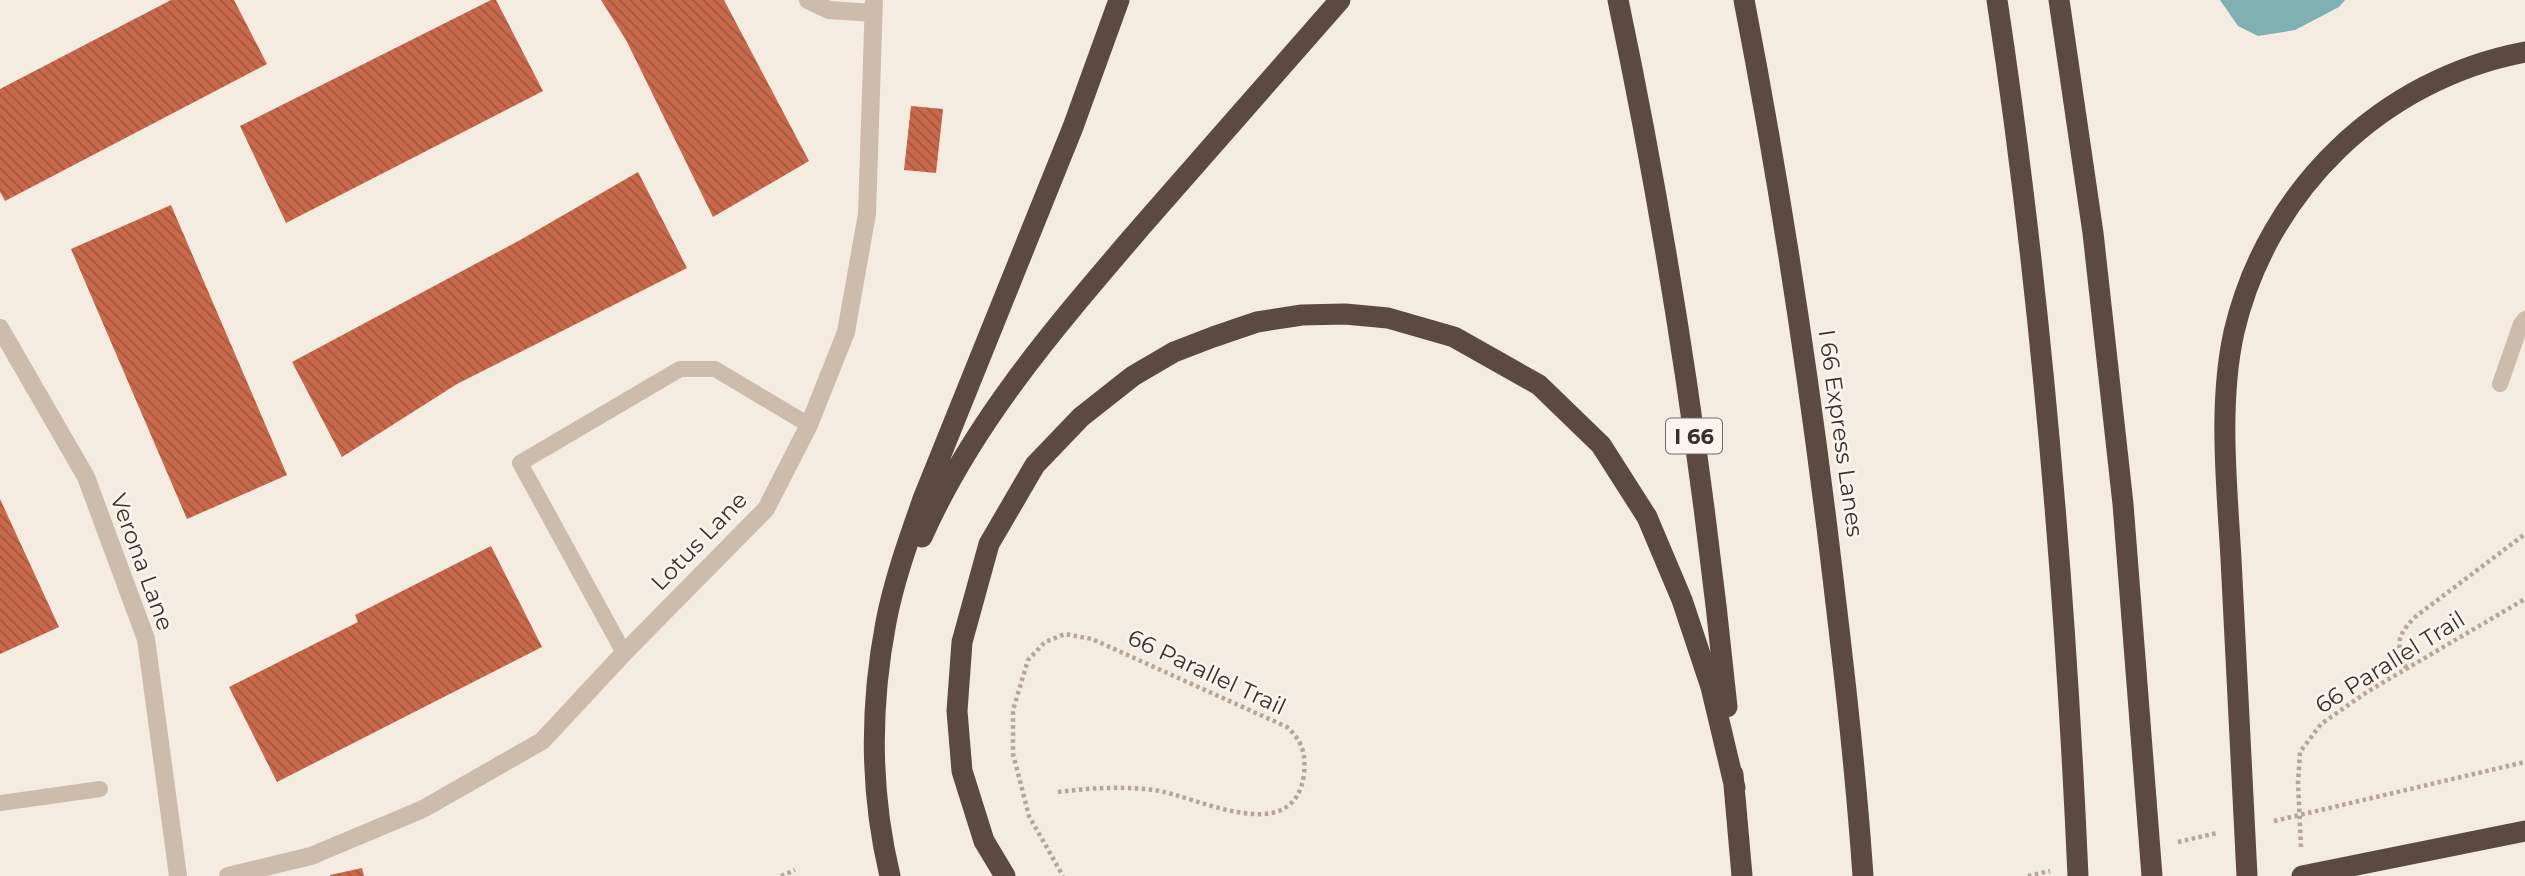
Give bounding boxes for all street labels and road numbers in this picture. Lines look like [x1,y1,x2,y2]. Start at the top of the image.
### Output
street label: I 66 Express Lanes [1813,328,1869,538]
road number: I 66 [1666,418,1722,453]
street label: Lotus Lane [645,486,753,596]
street label: Verona Lane [104,490,180,634]
street label: 66 Parallel Trail [2310,605,2470,719]
street label: 66 Parallel Trail [1123,623,1291,721]

